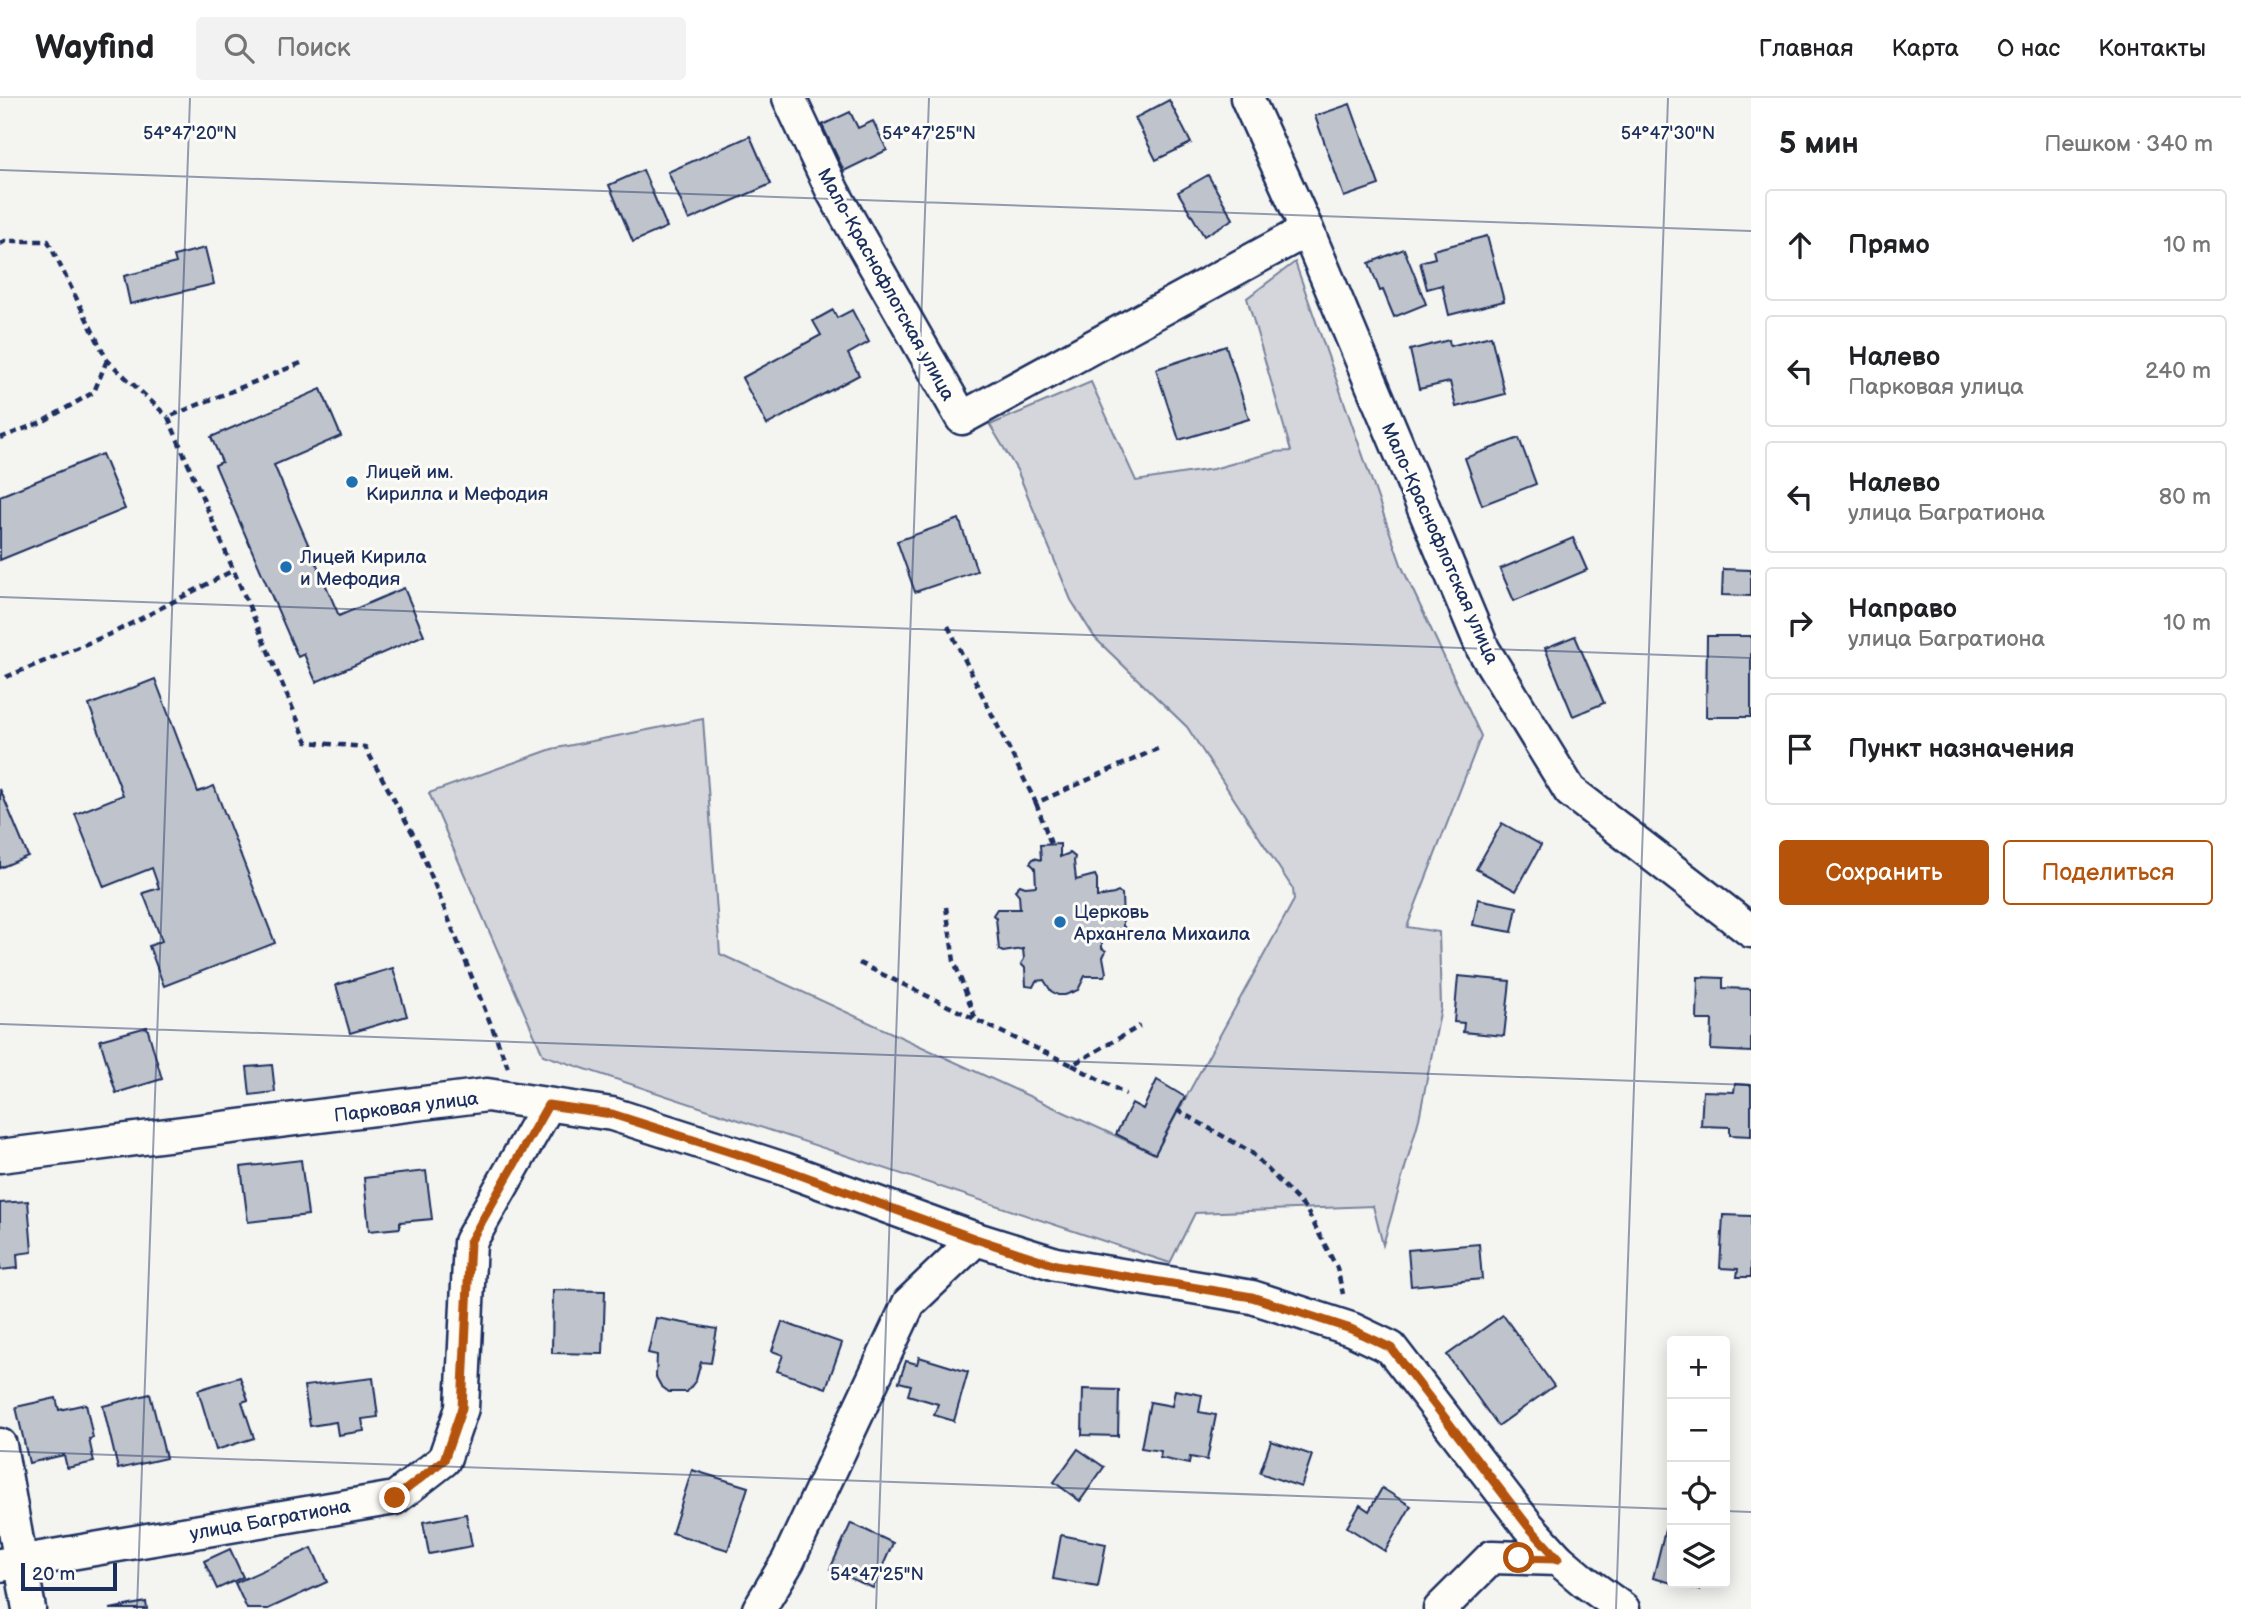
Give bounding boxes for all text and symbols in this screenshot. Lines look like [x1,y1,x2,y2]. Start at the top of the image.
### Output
search box [196,17,686,80]
text: Wayfind [35,28,154,68]
icon: search [220,29,258,67]
text: Поиск [276,33,351,64]
text: Главная [1759,34,1853,63]
text: Карта [1891,34,1959,63]
text: О нас [1997,34,2060,63]
text: Контакты [2098,34,2206,63]
text: 54°47'20"N [143,123,237,144]
text: 54°47'25"N [882,123,976,144]
text: 54°47'30"N [1621,123,1715,144]
text: 5 мин [1779,126,1859,162]
text: Пешком · 340 m [2044,130,2213,158]
street label: Мало-Краснофлотская улица [812,165,959,405]
icon: ahead [1781,226,1819,264]
text: Прямо [1848,230,1930,261]
text: 10 m [2163,231,2211,259]
text: Налево [1848,342,1940,373]
icon: left [1781,352,1819,390]
text: 240 m [2145,357,2211,385]
text: Парковая улица [1848,373,2024,401]
street label: Мало-Краснофлотская улица [1376,419,1503,668]
place label: Лицей им. Кирилла и Мефодия [365,461,548,506]
text: Налево [1848,468,1940,499]
marker: Лицей им. Кирилла и Мефодия [344,474,360,490]
icon: left [1781,478,1819,516]
text: 80 m [2159,483,2211,511]
text: улица Багратиона [1848,499,2045,527]
place label: Лицей Кирила и Мефодия [299,546,427,591]
marker: Лицей Кирила и Мефодия [278,559,294,575]
text: Направо [1848,594,1957,625]
icon: right [1781,604,1819,642]
text: 10 m [2163,609,2211,637]
text: улица Багратиона [1848,625,2045,653]
icon: arrive [1781,730,1819,768]
text: Пункт назначения [1848,734,2074,765]
button: Сохранить [1779,840,1989,905]
button: Поделиться [2003,840,2213,905]
place label: Церковь Архангела Михаила [1073,901,1250,946]
marker: Церковь Архангела Михаила [1052,914,1068,930]
street label: Парковая улица [333,1087,480,1128]
map controls [1667,1336,1730,1588]
button: + [1667,1336,1730,1399]
button: − [1667,1399,1730,1462]
button: locate [1667,1462,1730,1525]
route end [379,1482,410,1513]
street label: улица Багратиона [188,1495,352,1546]
button: layers [1667,1525,1730,1588]
route start [1503,1542,1534,1573]
scale bar [21,1560,117,1592]
text: 20 m [32,1563,75,1586]
text: 54°47'25"N [830,1564,924,1585]

